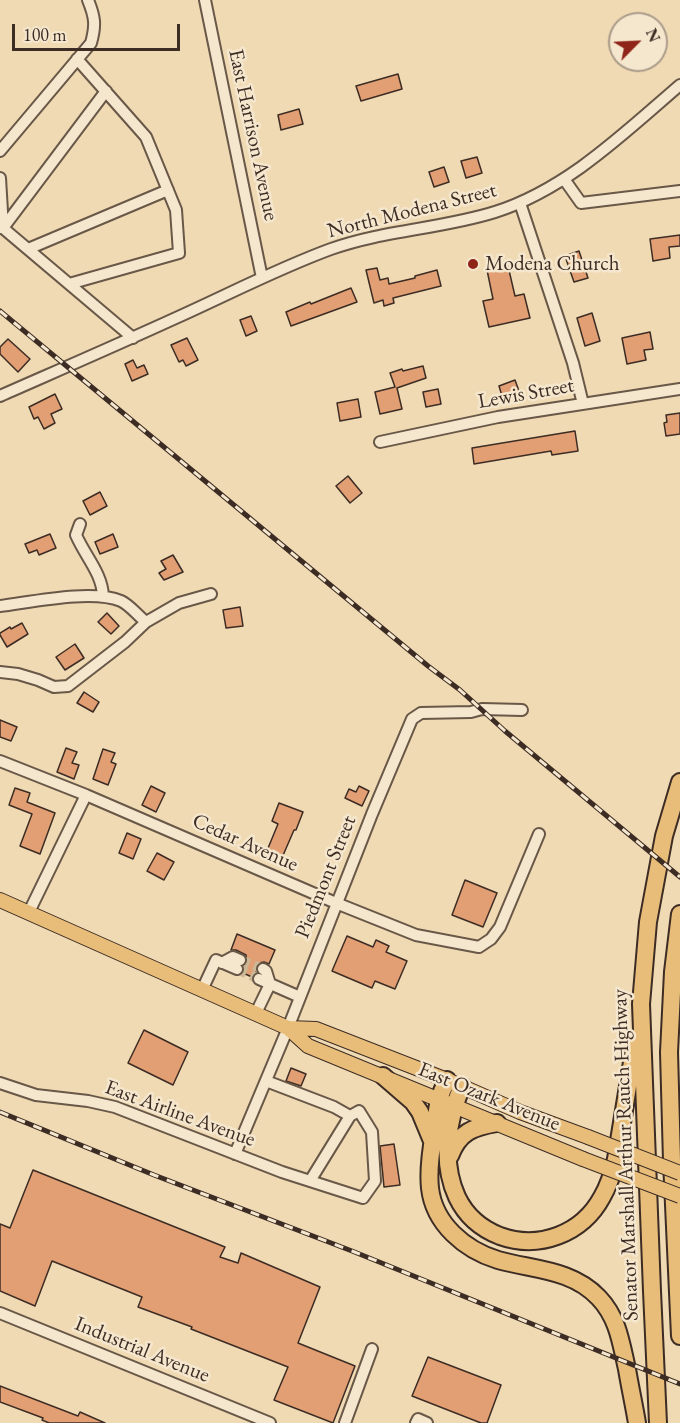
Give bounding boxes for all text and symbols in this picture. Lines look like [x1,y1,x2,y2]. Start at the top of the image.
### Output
scale bar [15,12,183,50]
north arrow [608,12,668,72]
text: 100 m [23,23,67,46]
text: N [641,25,665,45]
street label: East Harrison Avenue [223,47,283,223]
street label: North Modena Street [325,178,499,244]
place label: Modena Church [485,251,620,277]
marker: Modena Church [466,257,480,271]
street label: Lewis Street [476,373,576,415]
street label: Cedar Avenue [188,808,302,878]
street label: Piedmont Street [290,812,362,942]
street label: Senator Marshall Arthur Rauch Highway [608,989,644,1321]
street label: East Ozark Avenue [414,1057,564,1137]
street label: East Airline Avenue [102,1075,258,1153]
street label: Industrial Avenue [71,1311,213,1389]

